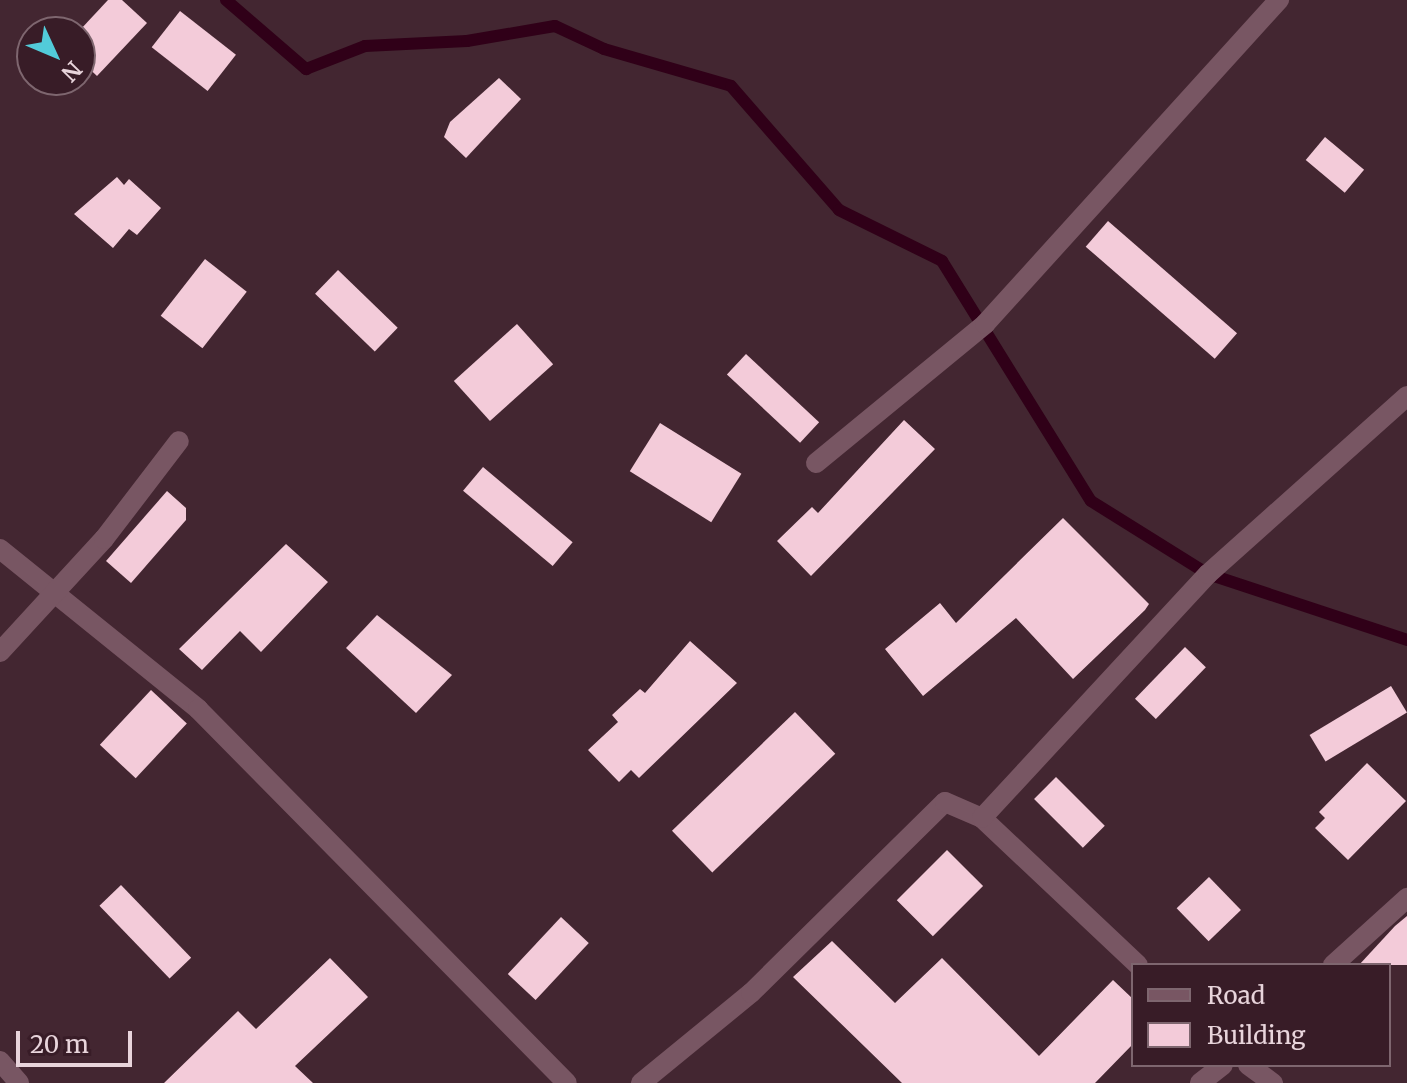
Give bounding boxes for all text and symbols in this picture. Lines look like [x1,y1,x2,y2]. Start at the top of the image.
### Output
north arrow [16,16,96,96]
text: N [56,55,88,87]
legend [1131,963,1391,1067]
text: Road [1207,980,1265,1011]
scale bar [20,1015,136,1065]
text: Building [1207,1020,1306,1051]
text: 20 m [30,1029,89,1060]

